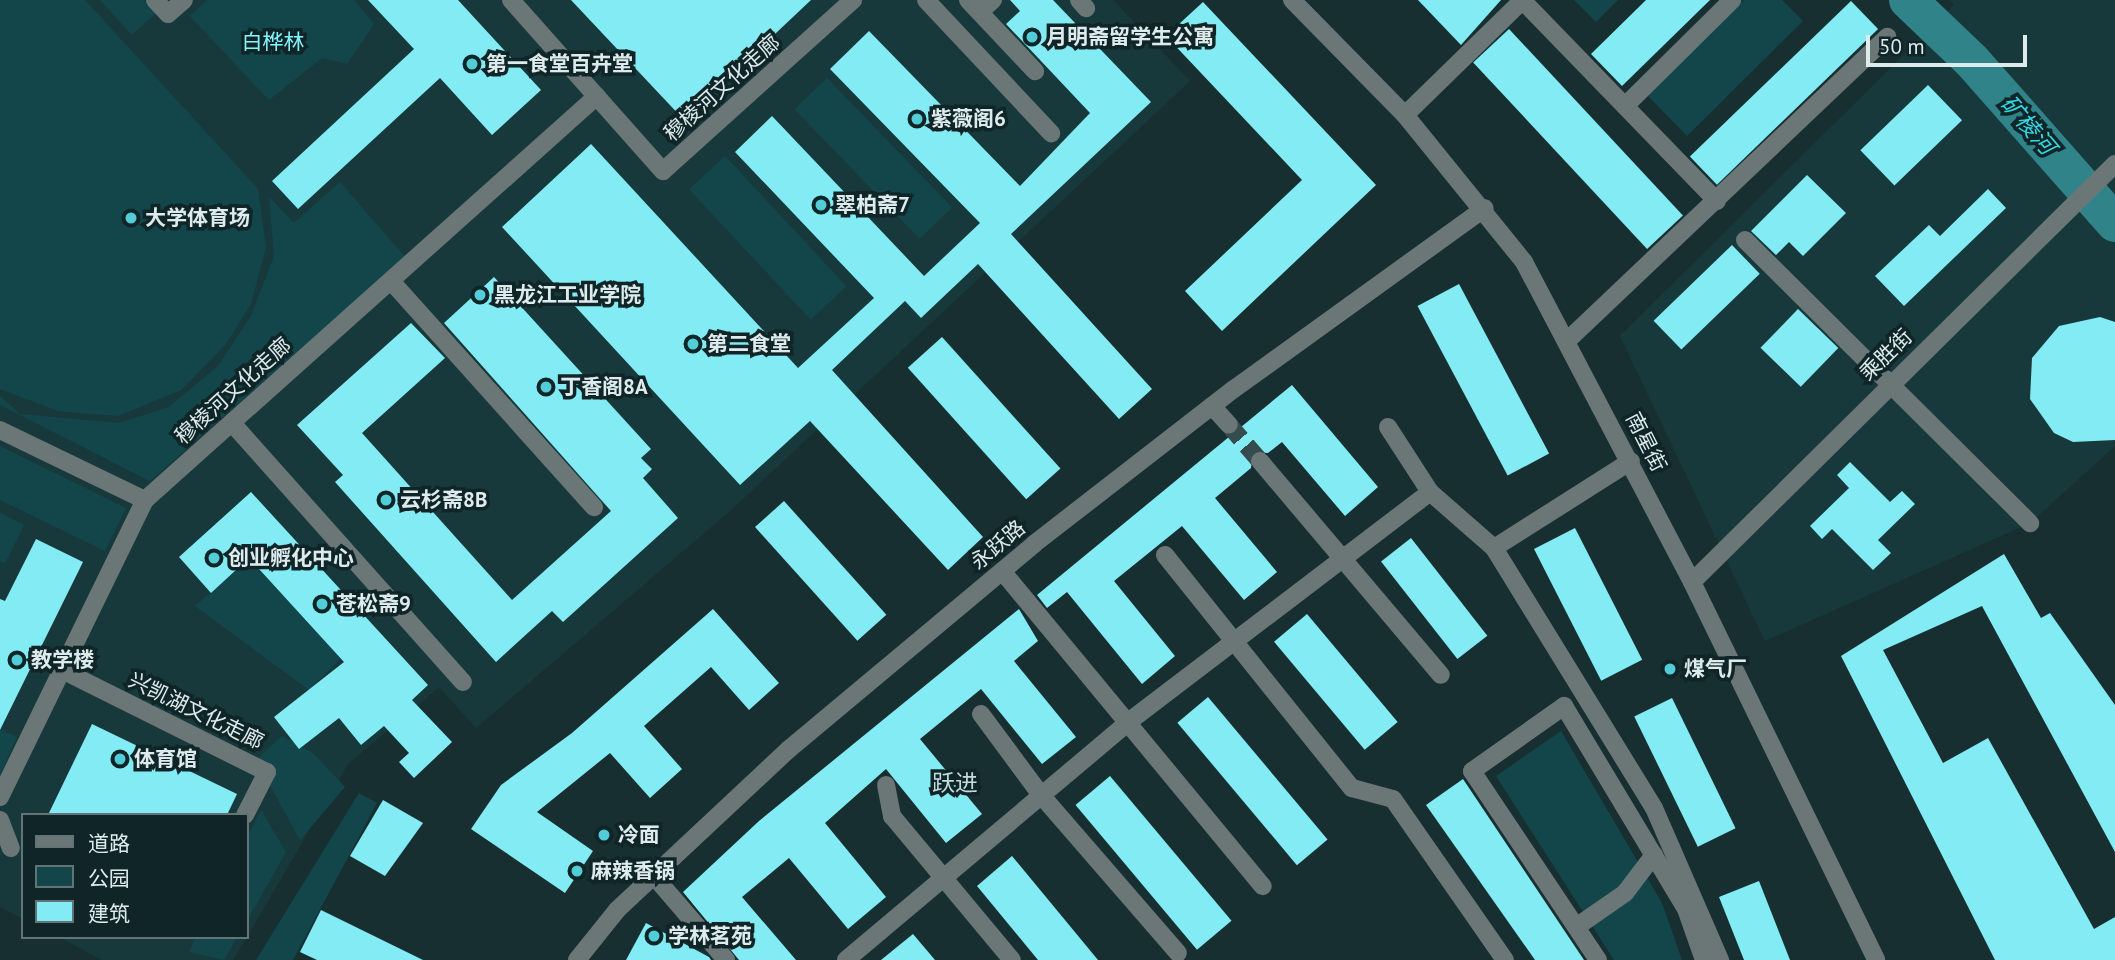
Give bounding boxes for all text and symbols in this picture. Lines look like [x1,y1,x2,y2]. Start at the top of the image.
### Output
scale bar [1870,21,2031,65]
place label: 月明斋留学生公寓 [1046,24,1214,50]
park label: 白桦林 [242,29,304,55]
street label: 穆棱河文化走廊 [659,29,785,147]
marker: 月明斋留学生公寓 [1024,29,1040,45]
text: 50 m [1879,33,1925,60]
place label: 第一食堂百卉堂 [486,51,633,77]
marker: 第一食堂百卉堂 [464,56,480,72]
water label: 矿棱河 [1995,90,2061,160]
place label: 紫薇阁6 [931,106,1006,132]
marker: 紫薇阁6 [909,111,925,127]
place label: 翠柏斋7 [835,192,910,218]
marker: 翠柏斋7 [813,197,829,213]
place label: 大学体育场 [145,205,250,231]
marker: 大学体育场 [123,210,139,226]
place label: 黑龙江工业学院 [494,282,641,308]
marker: 黑龙江工业学院 [472,287,488,303]
street label: 乘胜街 [1855,324,1917,386]
place label: 第二食堂 [707,331,791,357]
street label: 穆棱河文化走廊 [170,332,296,450]
marker: 第二食堂 [685,336,701,352]
place label: 丁香阁8A [560,374,648,400]
marker: 丁香阁8A [538,379,554,395]
street label: 南星街 [1620,408,1672,476]
place label: 云杉斋8B [400,487,487,513]
marker: 云杉斋8B [378,492,394,508]
street label: 永跃路 [966,515,1030,575]
place label: 创业孵化中心 [228,545,354,571]
marker: 创业孵化中心 [206,550,222,566]
place label: 苍松斋9 [336,591,411,617]
marker: 苍松斋9 [314,596,330,612]
place label: 教学楼 [31,647,94,673]
marker: 教学楼 [9,652,25,668]
place label: 煤气厂 [1684,656,1747,682]
marker: 煤气厂 [1662,661,1678,677]
street label: 兴凯湖文化走廊 [124,667,268,755]
place label: 体育馆 [134,746,197,772]
marker: 体育馆 [112,751,128,767]
district label: 跃进 [932,769,978,797]
legend [21,813,248,939]
place label: 冷面 [618,822,660,848]
marker: 冷面 [596,827,612,843]
text: 道路 [88,830,130,857]
place label: 麻辣香锅 [591,858,675,884]
marker: 麻辣香锅 [569,863,585,879]
text: 公园 [88,865,130,892]
text: 建筑 [88,900,130,927]
place label: 学林茗苑 [668,923,752,949]
marker: 学林茗苑 [646,928,662,944]

